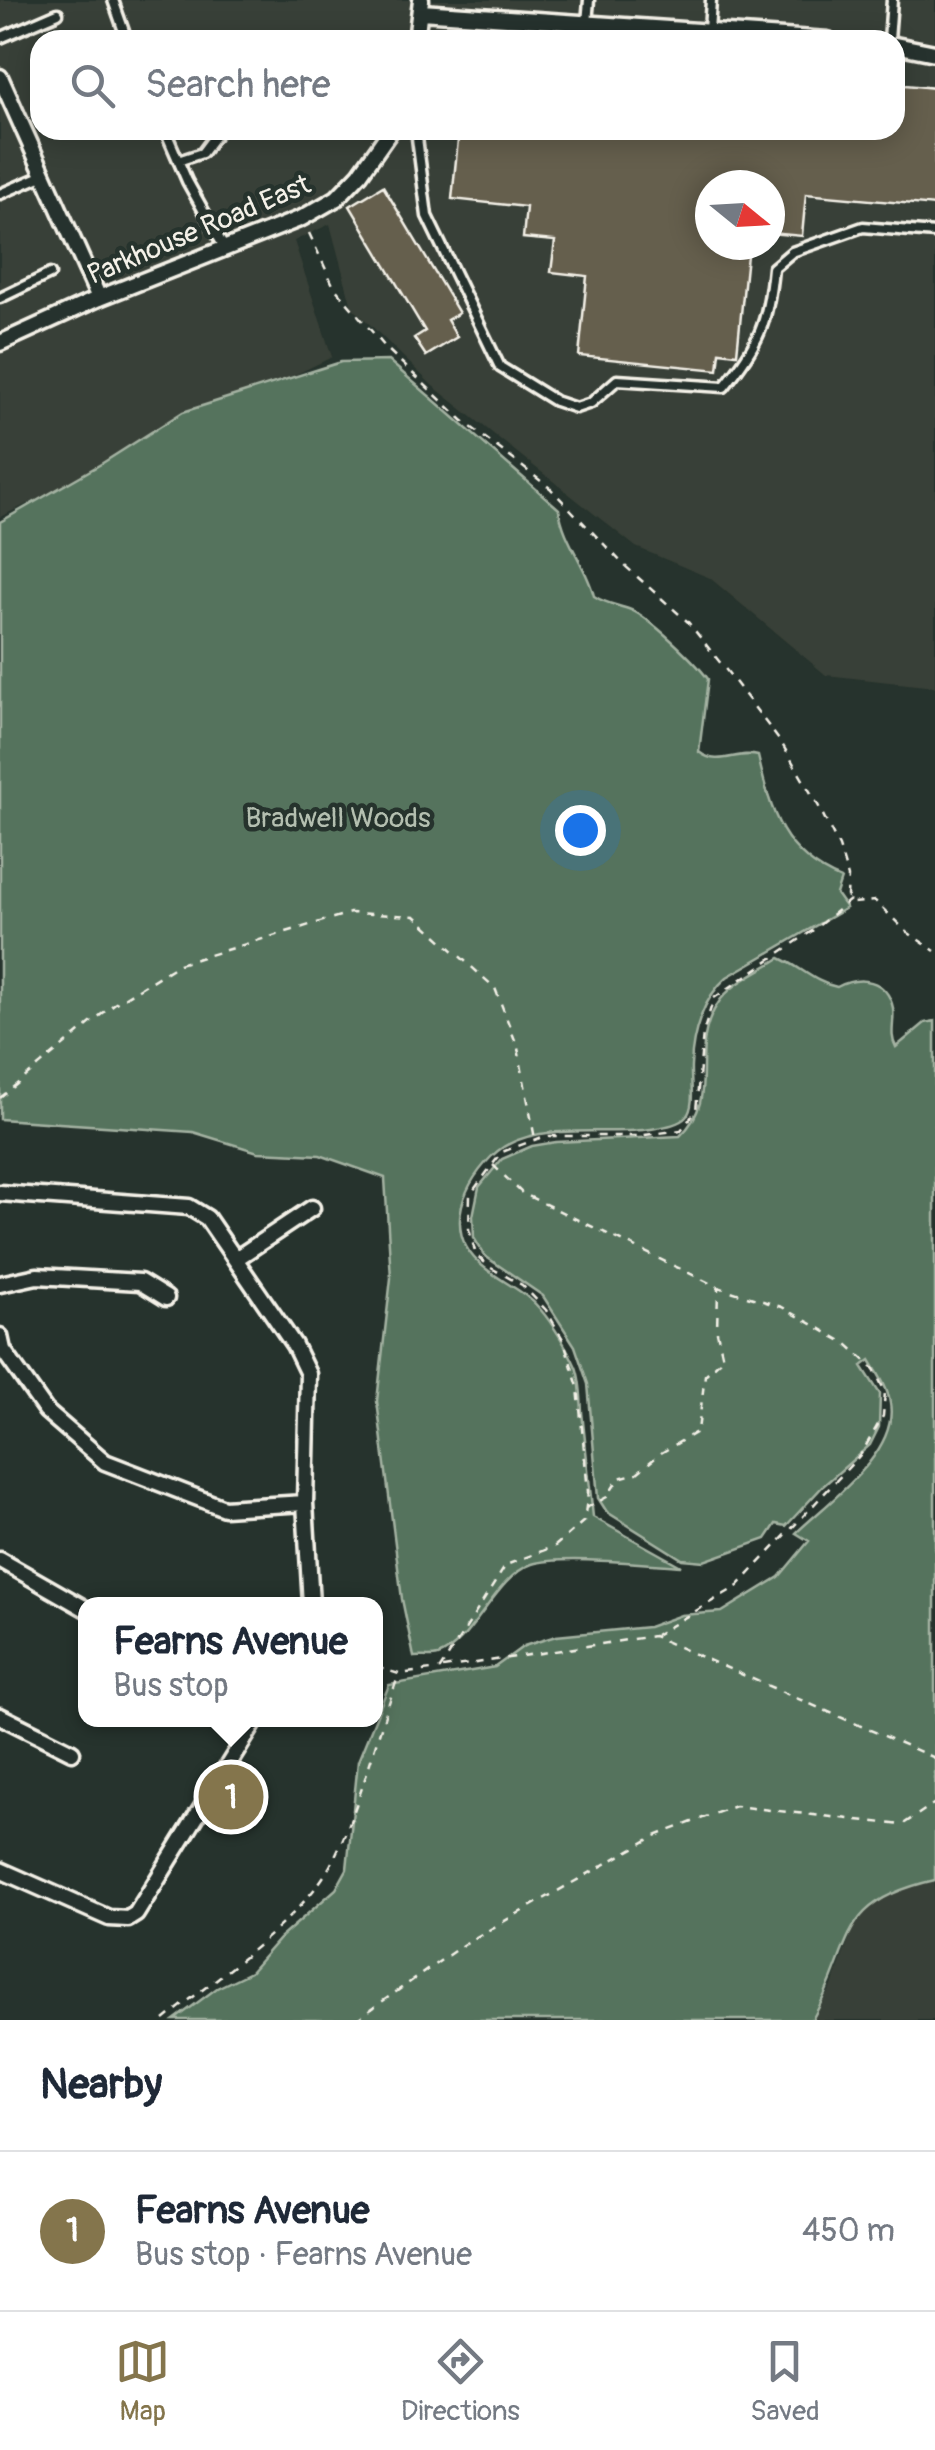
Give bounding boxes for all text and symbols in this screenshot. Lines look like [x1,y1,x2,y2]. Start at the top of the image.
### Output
search box [30,30,905,140]
icon: search [65,58,120,113]
text: Search here [145,61,331,109]
street label: Parkhouse Road East [82,167,317,293]
north arrow [695,170,785,260]
park label: Bradwell Woods [246,801,431,836]
your location [555,805,606,856]
popup [78,1597,383,1727]
text: Fearns Avenue [113,1618,348,1666]
text: Bus stop [113,1666,229,1706]
pin: 1 [198,1760,264,1834]
text: Nearby [40,2059,162,2111]
text: Fearns Avenue [135,2187,370,2235]
text: 1 [66,2211,79,2251]
text: 450 m [802,2211,895,2251]
text: Bus stop · Fearns Avenue [135,2235,472,2275]
tab: Map [115,2334,170,2429]
tab: Directions [401,2334,520,2429]
tab: Saved [750,2334,820,2429]

